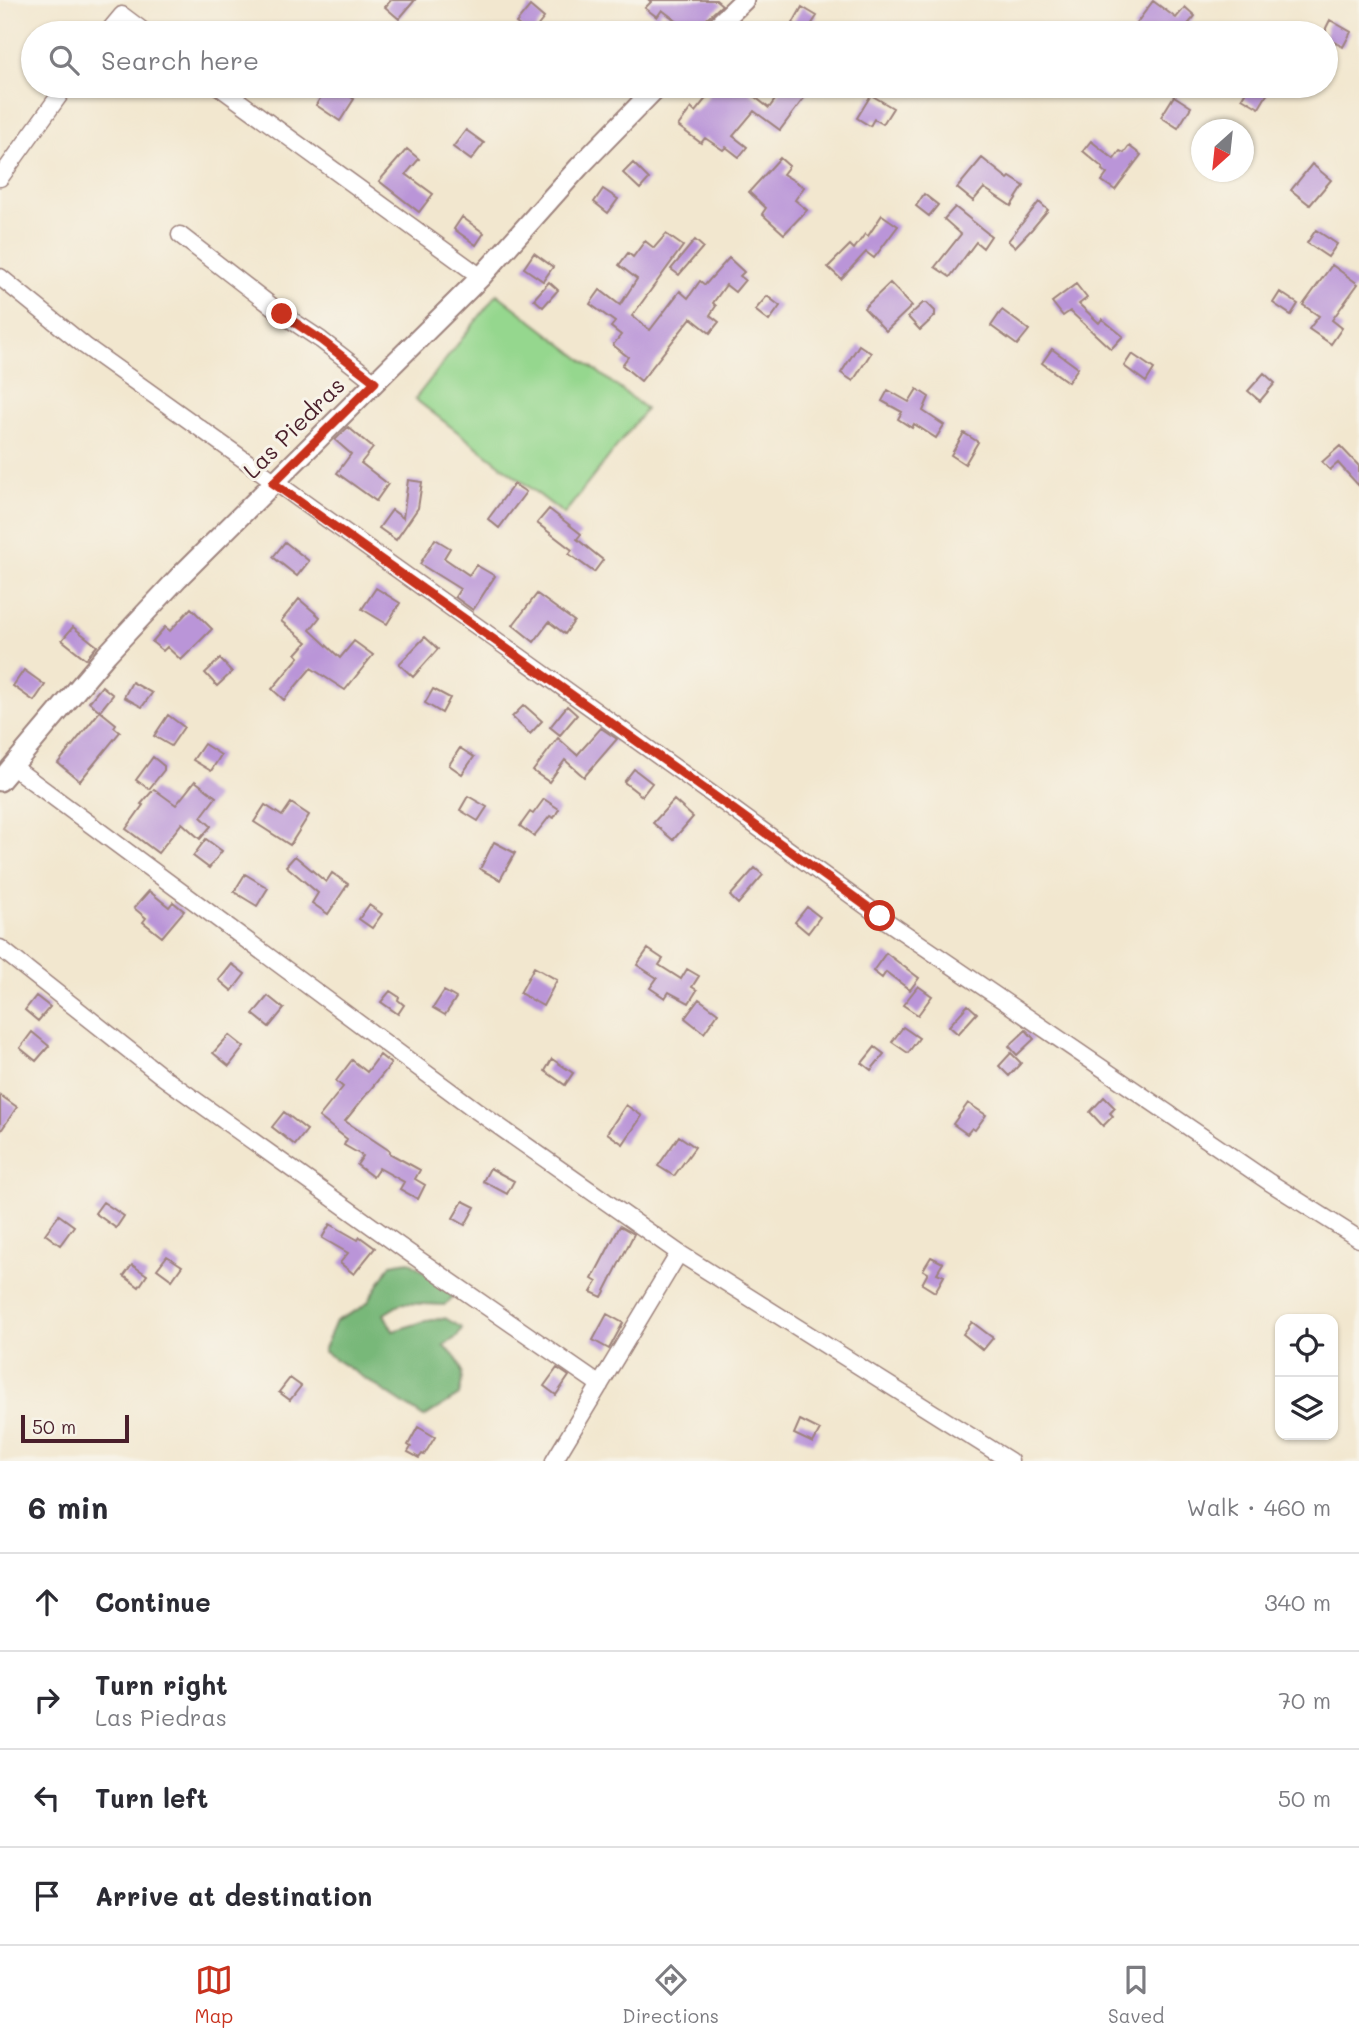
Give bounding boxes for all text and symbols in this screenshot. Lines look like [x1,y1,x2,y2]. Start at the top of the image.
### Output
search box [21,21,1338,98]
icon: search [45,41,83,79]
text: Search here [101,43,259,77]
north arrow [1191,119,1254,182]
route end [266,298,297,329]
street label: Las Piedras [236,370,351,485]
route start [864,900,895,931]
map controls [1275,1314,1338,1440]
button: locate [1275,1314,1338,1377]
button: layers [1275,1377,1338,1440]
scale bar [21,1412,130,1444]
text: 50 m [32,1414,76,1439]
text: 6 min [28,1487,108,1527]
text: Walk · 460 m [1186,1492,1331,1522]
icon: ahead [28,1583,66,1621]
text: Continue [95,1585,211,1619]
text: 340 m [1264,1587,1331,1617]
text: Turn right [95,1668,228,1702]
icon: right [28,1681,66,1719]
text: 70 m [1278,1685,1331,1715]
text: Las Piedras [95,1702,227,1732]
icon: left [28,1779,66,1817]
text: Turn left [95,1781,208,1815]
text: 50 m [1278,1783,1331,1813]
icon: arrive [28,1877,66,1915]
text: Arrive at destination [95,1879,372,1913]
tab: Map [195,1961,233,2028]
tab: Directions [622,1961,719,2028]
tab: Saved [1108,1961,1164,2028]

